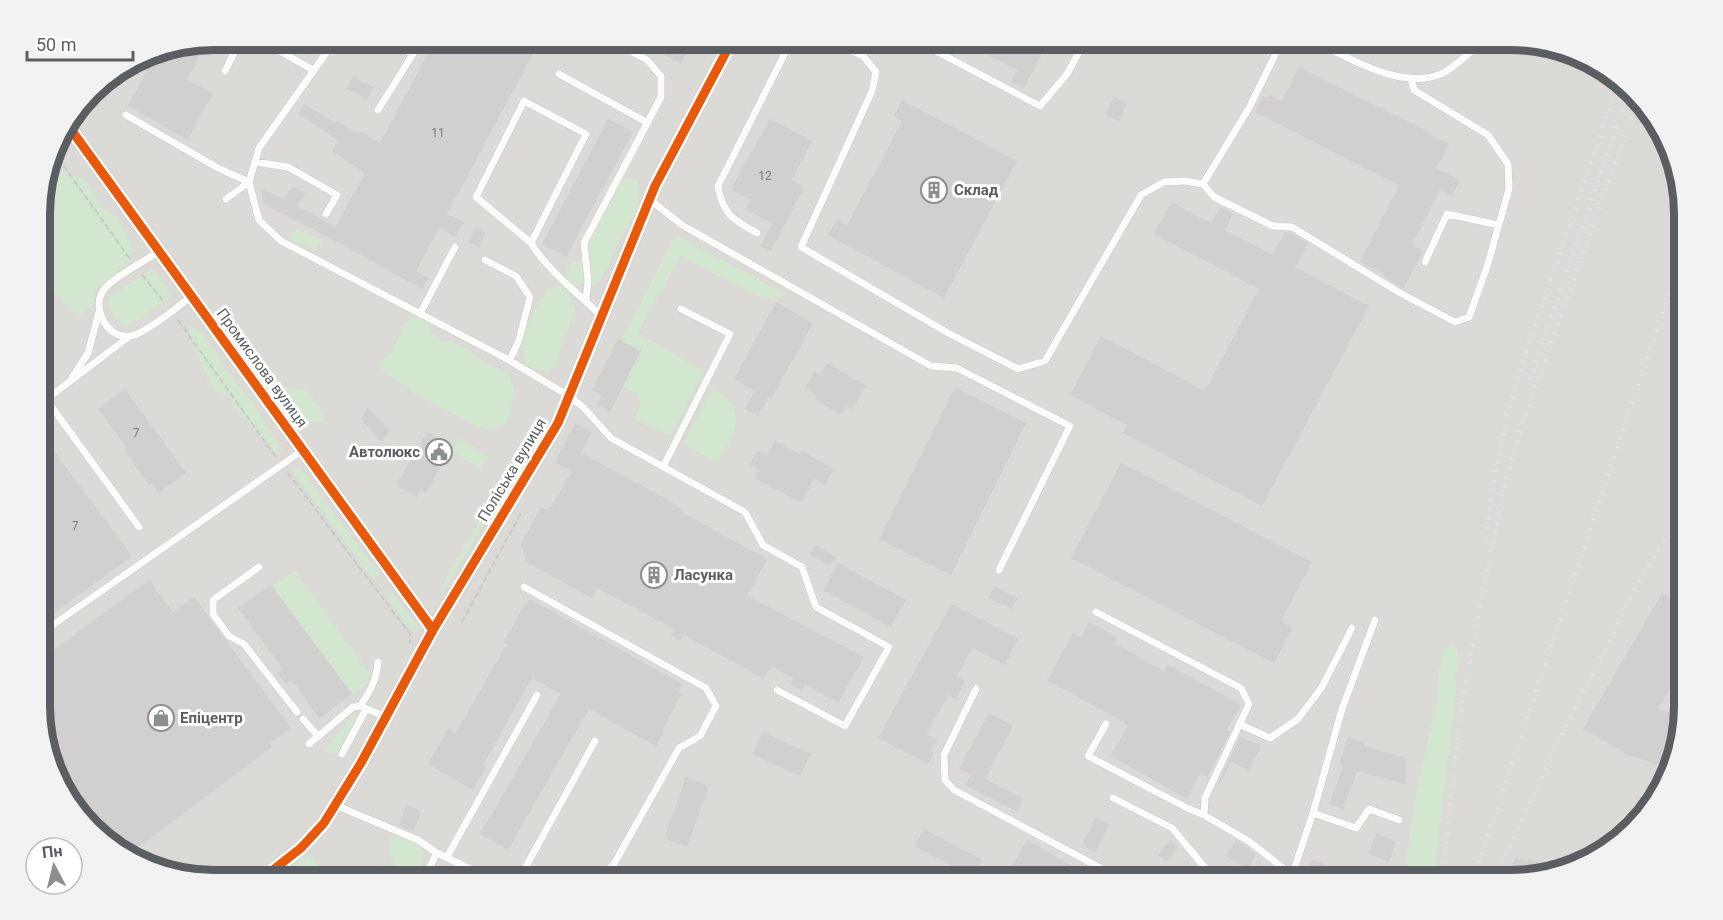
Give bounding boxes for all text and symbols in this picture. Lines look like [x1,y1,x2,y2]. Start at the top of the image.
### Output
scale bar [27,24,134,62]
text: 50 m [36,34,76,55]
house number: 11 [431,126,445,140]
house number: 12 [758,169,772,183]
building icon: Склад [919,175,949,205]
place label: Склад [954,181,999,199]
street label: Промислова вулиця [213,305,311,431]
street label: Поліська вулиця [474,415,550,525]
house number: 7 [133,426,140,440]
public building icon: Автолюкс [424,437,454,467]
place label: Автолюкс [349,443,420,461]
house number: 7 [72,519,79,533]
building icon: Ласунка [639,560,669,590]
place label: Ласунка [674,566,733,584]
shop icon: Епіцентр [146,703,176,733]
place label: Епіцентр [180,709,243,727]
north arrow [24,836,84,896]
text: Пн [41,841,64,862]

